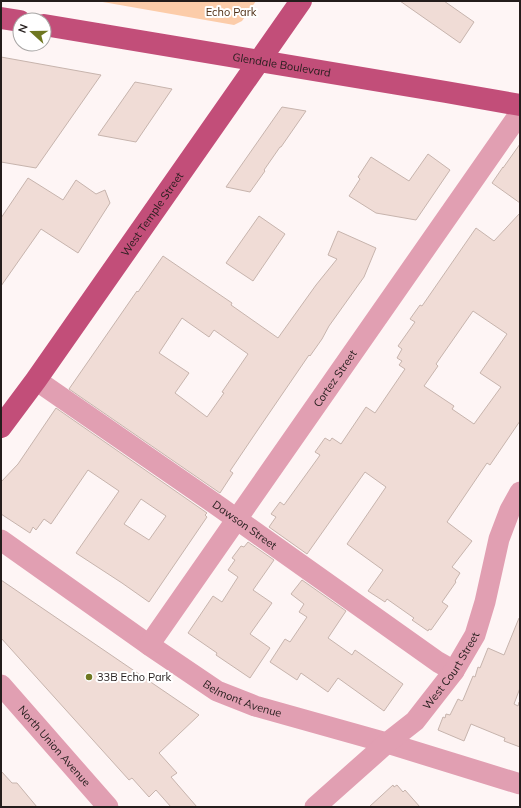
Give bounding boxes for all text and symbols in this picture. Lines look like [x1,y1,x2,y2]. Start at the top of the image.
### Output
park label: Echo Park [206,5,257,19]
north arrow [12,12,52,52]
text: N [15,22,31,35]
street label: Glendale Boulevard [232,50,332,80]
street label: West Temple Street [118,169,186,259]
street label: Cortez Street [310,347,360,410]
street label: Dawson Street [210,497,280,553]
street label: West Court Street [420,630,482,712]
place label: 33B Echo Park [97,670,172,684]
marker: 33B Echo Park [84,672,94,682]
street label: Belmont Avenue [200,677,283,720]
street label: North Union Avenue [15,703,94,789]

